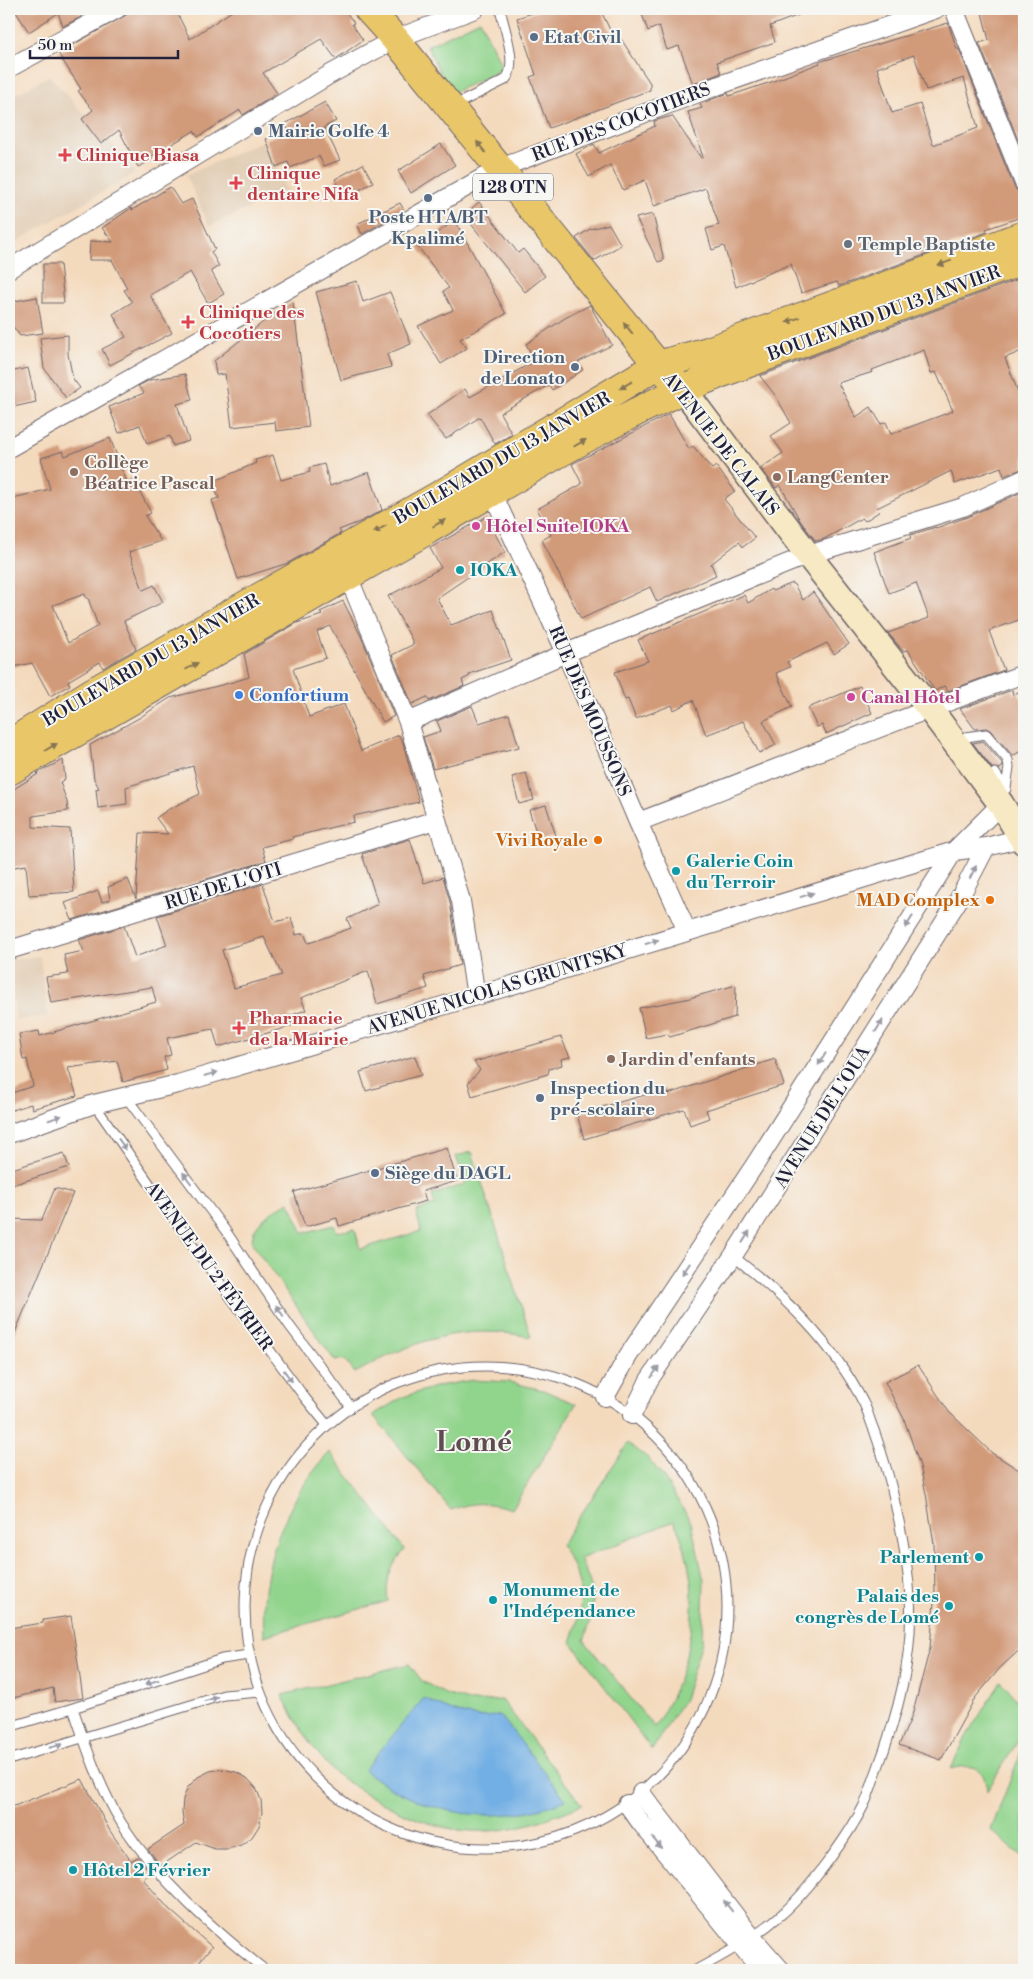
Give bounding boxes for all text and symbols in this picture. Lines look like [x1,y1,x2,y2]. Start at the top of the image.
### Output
place label: Etat Civil [544,26,622,49]
scale bar [30,28,178,60]
marker: Etat Civil [528,31,540,43]
text: 50 m [38,36,72,55]
street label: RUE DES COCOTIERS [529,78,714,167]
place label: Mairie Golfe 4 [268,120,389,143]
marker: Mairie Golfe 4 [252,125,264,137]
one-way arrow [476,141,487,154]
place label: Clinique Biasa [76,144,199,167]
marker: Clinique Biasa [58,148,72,162]
place label: Clinique dentaire Nifa [247,162,359,206]
road number: 128 OTN [473,173,553,200]
marker: Clinique dentaire Nifa [229,176,243,190]
marker: Poste HTA/BT Kpalimé [422,192,434,204]
place label: Poste HTA/BT Kpalimé [369,206,488,250]
place label: Temple Baptiste [858,233,996,256]
marker: Temple Baptiste [842,238,854,250]
street label: BOULEVARD DU 13 JANVIER [764,260,1004,367]
one-way arrow [938,260,953,267]
place label: Clinique des Cocotiers [199,301,305,345]
marker: Clinique des Cocotiers [181,315,195,329]
one-way arrow [785,316,800,324]
one-way arrow [622,321,633,334]
place label: Direction de Lonato [480,346,565,390]
marker: Direction de Lonato [569,361,581,373]
street label: AVENUE DE CALAIS [657,367,784,521]
one-way arrow [620,380,633,390]
street label: BOULEVARD DU 13 JANVIER [389,387,615,530]
one-way arrow [572,439,587,447]
place label: Collège Béatrice Pascal [84,451,215,495]
marker: Collège Béatrice Pascal [68,466,80,478]
place label: LangCenter [787,466,889,489]
marker: LangCenter [771,471,783,483]
place label: Hôtel Suite IOKA [486,515,631,538]
one-way arrow [432,519,445,528]
marker: Hôtel Suite IOKA [470,520,482,532]
one-way arrow [373,524,387,533]
place label: IOKA [470,559,518,582]
marker: IOKA [454,564,466,576]
street label: BOULEVARD DU 13 JANVIER [38,589,264,732]
street label: RUE DES MOUSSONS [543,622,636,800]
one-way arrow [185,661,198,670]
place label: Confortium [249,684,350,707]
place label: Canal Hôtel [861,686,960,709]
marker: Confortium [233,689,245,701]
marker: Canal Hôtel [845,691,857,703]
one-way arrow [44,743,58,751]
place label: Vivi Royale [495,829,588,852]
marker: Vivi Royale [592,834,604,846]
place label: Galerie Coin du Terroir [686,850,793,894]
street label: RUE DE L'OTI [162,858,285,915]
marker: Galerie Coin du Terroir [670,865,682,877]
one-way arrow [969,865,977,879]
place label: MAD Complex [856,889,981,912]
one-way arrow [800,890,815,898]
marker: MAD Complex [984,894,996,906]
one-way arrow [905,915,914,928]
one-way arrow [644,938,659,945]
street label: AVENUE NICOLAS GRUNITSKY [363,939,631,1040]
place label: Pharmacie de la Mairie [249,1007,349,1051]
one-way arrow [875,1019,884,1032]
marker: Pharmacie de la Mairie [233,1022,245,1034]
street label: AVENUE DE L'OUA [769,1041,876,1194]
place label: Jardin d'enfants [618,1048,756,1071]
one-way arrow [817,1052,827,1065]
marker: Jardin d'enfants [605,1053,617,1065]
one-way arrow [204,1070,219,1078]
place label: Inspection du pré-scolaire [550,1077,665,1121]
marker: Inspection du pré-scolaire [534,1092,546,1104]
one-way arrow [48,1114,63,1122]
one-way arrow [117,1137,127,1151]
place label: Siège du DAGL [385,1162,510,1185]
marker: Siège du DAGL [369,1167,381,1179]
one-way arrow [182,1171,192,1185]
street label: AVENUE DU 2 FÉVRIER [139,1177,278,1356]
one-way arrow [741,1230,750,1244]
one-way arrow [681,1262,691,1275]
one-way arrow [275,1305,285,1318]
one-way arrow [650,1365,659,1378]
one-way arrow [283,1369,293,1383]
district label: Lomé [436,1425,512,1460]
place label: Parlement [880,1546,970,1569]
marker: Parlement [973,1551,985,1563]
place label: Monument de l'Indépendance [503,1579,636,1623]
place label: Palais des congrès de Lomé [795,1585,939,1629]
marker: Monument de l'Indépendance [487,1594,499,1606]
marker: Palais des congrès de Lomé [943,1600,955,1612]
one-way arrow [144,1679,159,1686]
one-way arrow [204,1695,219,1703]
one-way arrow [48,1742,63,1750]
one-way arrow [651,1836,663,1848]
place label: Hôtel 2 Février [83,1859,211,1882]
marker: Hôtel 2 Février [67,1864,79,1876]
one-way arrow [722,1900,733,1913]

